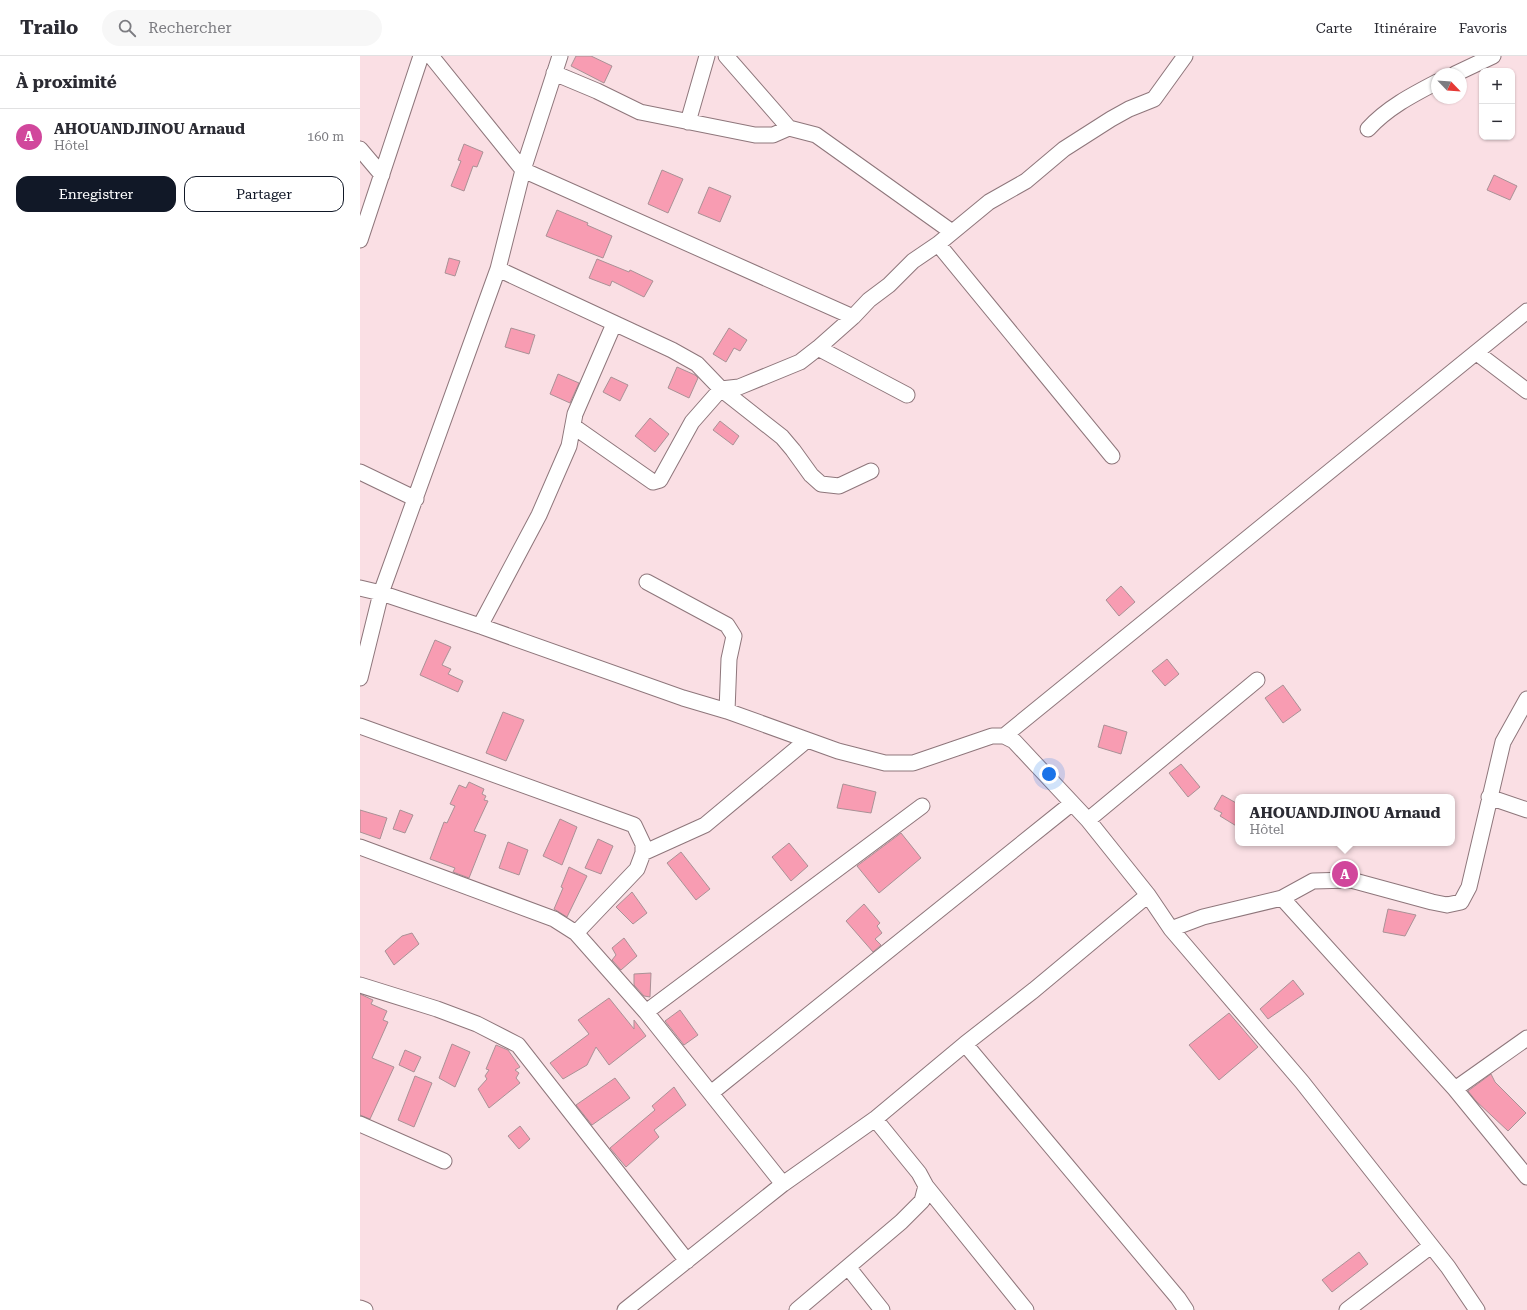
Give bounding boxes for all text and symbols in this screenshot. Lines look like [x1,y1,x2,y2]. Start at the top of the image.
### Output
search box [102,10,382,46]
text: Trailo [20,16,78,39]
icon: search [116,17,138,39]
text: Rechercher [148,19,232,37]
text: Carte [1316,20,1352,36]
text: Itinéraire [1374,20,1437,36]
text: Favoris [1459,20,1507,36]
north arrow [1431,68,1467,104]
map controls [1479,68,1515,140]
button: + [1479,68,1515,104]
text: À proximité [16,72,117,92]
button: − [1479,104,1515,140]
text: AHOUANDJINOU Arnaud [54,120,245,138]
text: A [24,129,34,144]
text: 160 m [307,129,344,144]
text: Hôtel [54,138,88,153]
button: Enregistrer [16,176,176,212]
button: Partager [184,176,344,212]
your location [1039,764,1059,784]
popup [1235,794,1455,846]
text: AHOUANDJINOU Arnaud [1250,804,1440,822]
text: Hôtel [1250,822,1284,837]
pin: A [1332,859,1358,889]

